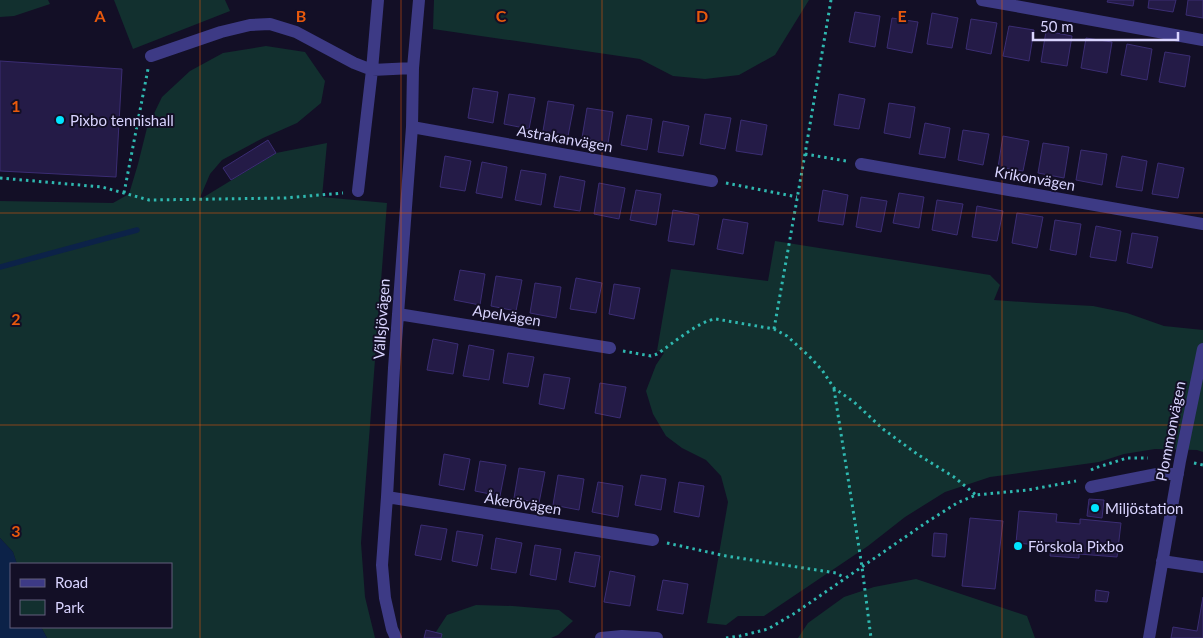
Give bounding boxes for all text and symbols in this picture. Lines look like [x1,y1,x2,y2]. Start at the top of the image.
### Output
text: A [93,6,106,25]
text: B [296,6,306,25]
text: C [496,6,507,25]
text: D [696,6,708,25]
text: E [897,6,907,25]
scale bar [1033,10,1178,42]
text: 50 m [1040,17,1074,35]
text: 1 [11,96,21,115]
place label: Pixbo tennishall [70,111,174,129]
marker: Pixbo tennishall [54,114,66,126]
street label: Astrakanvägen [516,121,614,155]
street label: Krikonvägen [993,162,1077,194]
street label: Vällsjövägen [369,278,393,360]
street label: Apelvägen [472,301,542,329]
text: 2 [11,309,21,328]
street label: Plommonvägen [1151,380,1189,482]
street label: Åkerövägen [483,488,563,518]
place label: Miljöstation [1105,499,1183,517]
marker: Miljöstation [1089,502,1101,514]
text: 3 [11,521,21,540]
place label: Förskola Pixbo [1028,537,1124,555]
marker: Förskola Pixbo [1012,540,1024,552]
legend [10,563,172,628]
text: Road [55,573,88,591]
text: Park [55,598,85,616]

